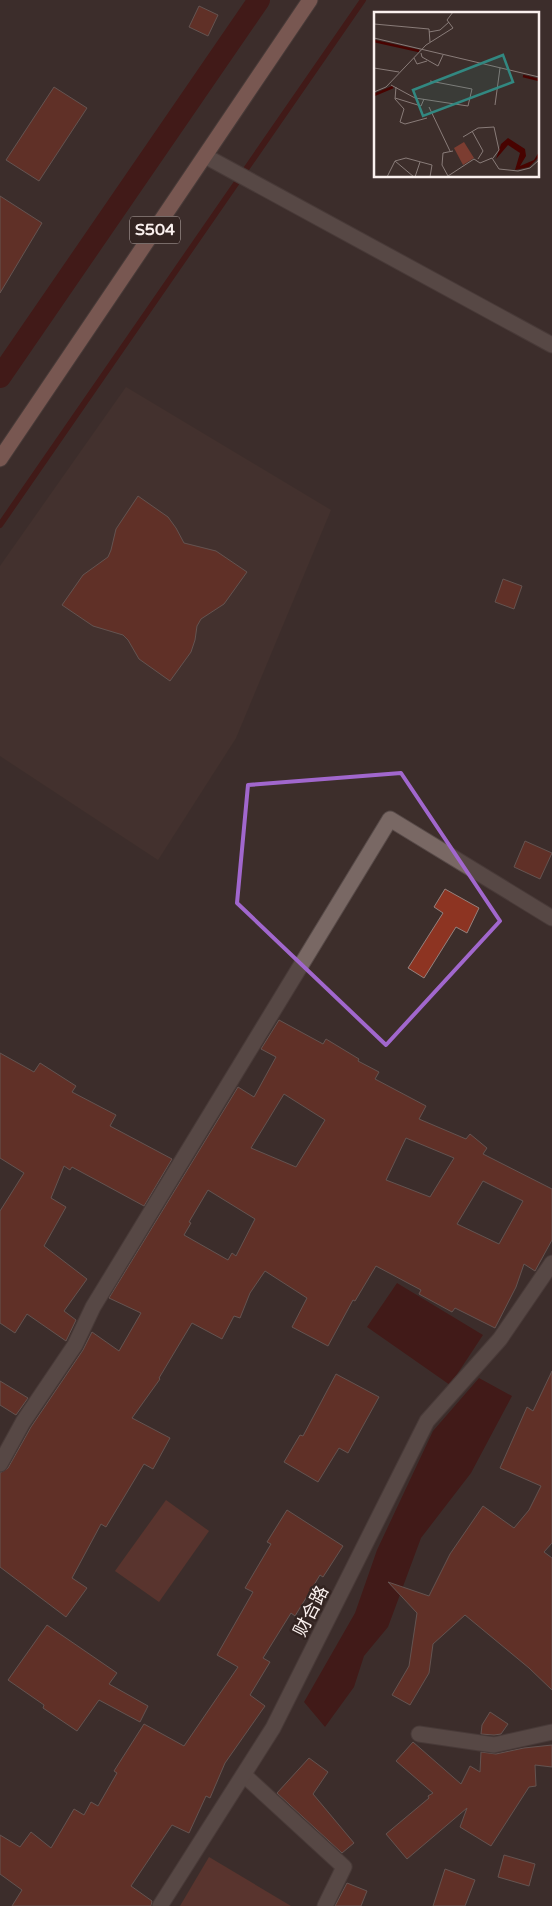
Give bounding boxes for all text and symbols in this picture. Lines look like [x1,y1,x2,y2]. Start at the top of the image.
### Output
inset map [374,12,540,178]
road number: S504 [130,216,180,244]
street label: 财合路 [289,1582,333,1640]

